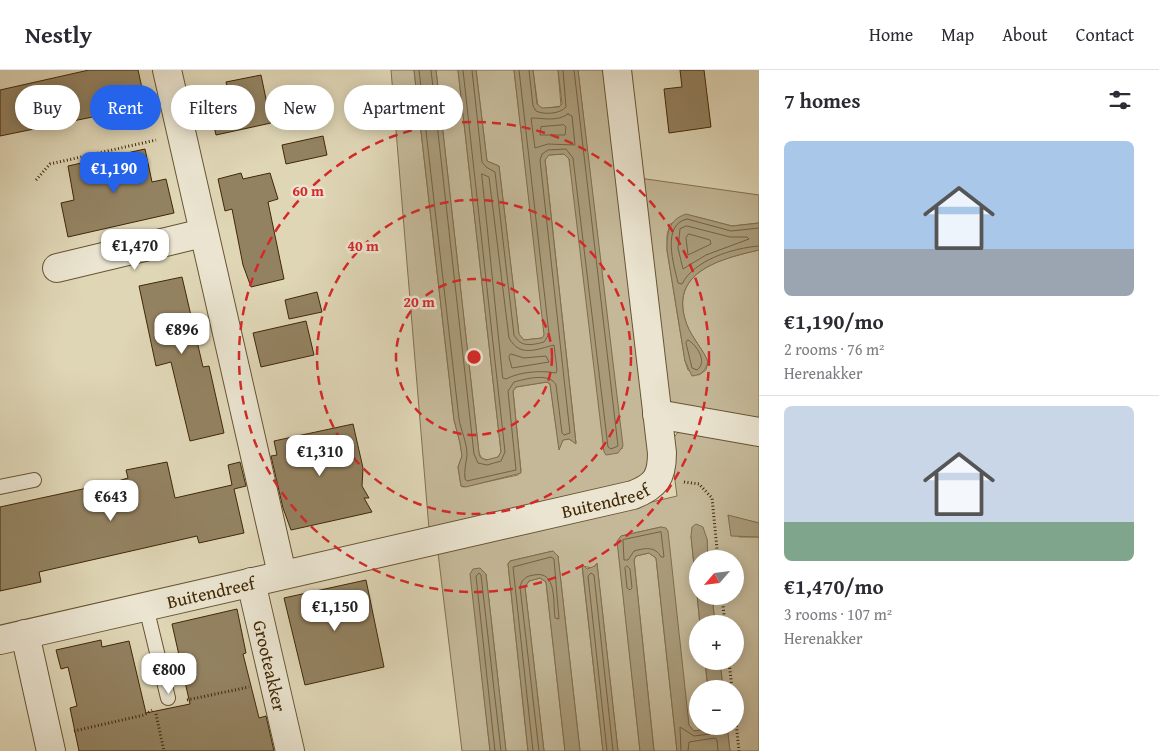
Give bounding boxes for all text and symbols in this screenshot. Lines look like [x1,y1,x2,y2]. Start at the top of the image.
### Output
text: Nestly [25,17,92,52]
text: Home [869,21,913,48]
text: Map [941,21,974,48]
text: About [1002,21,1048,48]
text: Contact [1076,21,1134,48]
chip: Buy [15,85,80,130]
chip: Rent [90,85,161,130]
chip: Filters [171,85,255,130]
chip: New [265,85,334,130]
chip: Apartment [344,85,463,130]
text: 7 homes [784,85,860,116]
icon: filters [1106,86,1134,114]
pin: €1,190 [73,152,155,194]
text: €1,190 [91,156,137,180]
icon: home [914,173,1004,263]
text: 60 m [292,180,324,201]
pin: €1,470 [94,228,176,271]
text: €1,470 [112,233,158,257]
text: 40 m [347,235,379,256]
text: 20 m [403,291,435,312]
text: €1,190/mo [784,306,884,337]
pin: €896 [152,312,212,355]
text: €896 [165,317,199,341]
text: 2 rooms · 76 m² [784,337,884,361]
centre of rings [465,348,483,366]
text: Herenakker [784,361,863,385]
pin: €1,310 [279,434,361,477]
text: €1,310 [297,439,343,463]
icon: home [914,439,1004,529]
street label: Buitendreef [559,475,656,524]
pin: €643 [81,480,141,522]
text: €643 [94,484,128,508]
north arrow [689,550,744,605]
map controls [689,550,744,735]
street label: Buitendreef [164,568,259,615]
text: €1,470/mo [784,571,884,602]
pin: €1,150 [294,590,376,632]
text: €1,150 [312,594,358,618]
text: 3 rooms · 107 m² [784,602,892,626]
button: + [689,615,744,670]
street label: Grooteakker [247,617,294,715]
text: Herenakker [784,626,863,650]
pin: €800 [139,652,199,695]
text: €800 [152,657,186,681]
button: − [689,680,744,735]

